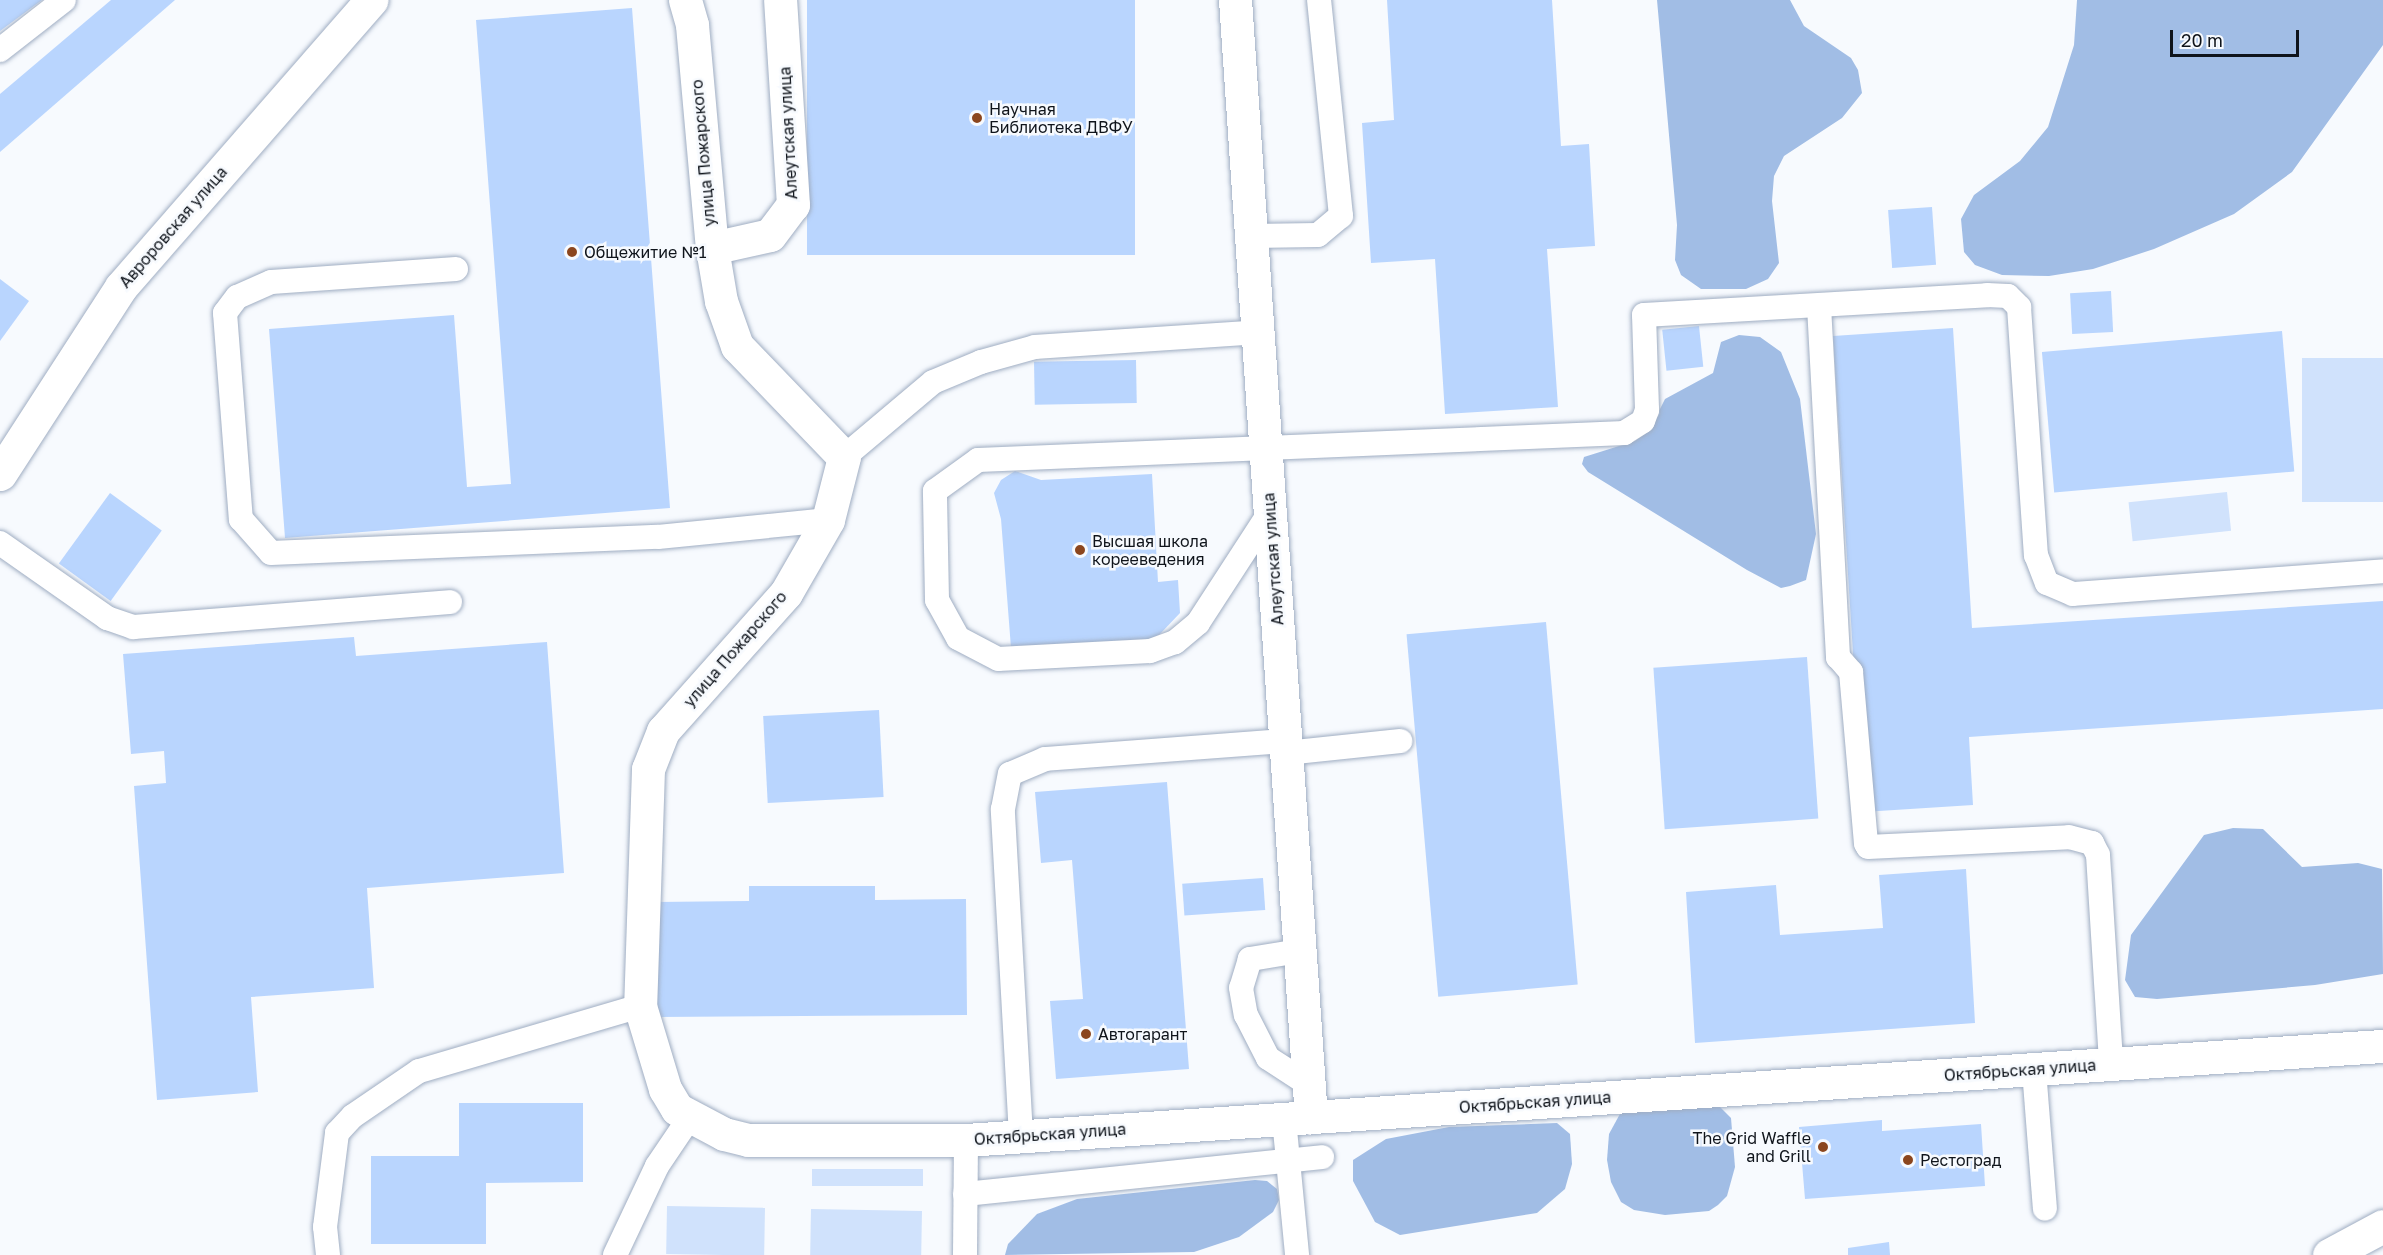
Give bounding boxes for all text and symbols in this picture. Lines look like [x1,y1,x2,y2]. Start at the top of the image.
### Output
scale bar [2173,18,2302,56]
text: 20 m [2181,29,2223,51]
street label: Алеутская улица [775,66,801,200]
street label: улица Пожарского [687,79,719,227]
place label: Научная Библиотека ДВФУ [989,99,1133,137]
marker: Научная Библиотека ДВФУ [970,111,984,125]
street label: Авроровская улица [115,162,231,292]
place label: Общежитие №1 [584,242,706,262]
marker: Общежитие №1 [565,245,579,259]
street label: Алеутская улица [1259,492,1287,626]
place label: Высшая школа корееведения [1092,531,1208,569]
marker: Высшая школа корееведения [1073,543,1087,557]
street label: улица Пожарского [679,587,791,711]
place label: Автогарант [1098,1024,1187,1044]
marker: Автогарант [1079,1027,1093,1041]
street label: Октябрьская улица [1943,1055,2097,1085]
street label: Октябрьская улица [1458,1087,1612,1117]
street label: Октябрьская улица [973,1119,1127,1149]
place label: The Grid Waffle and Grill [1692,1128,1811,1166]
marker: The Grid Waffle and Grill [1816,1140,1830,1154]
place label: Рестоград [1920,1150,2002,1170]
marker: Рестоград [1901,1153,1915,1167]

